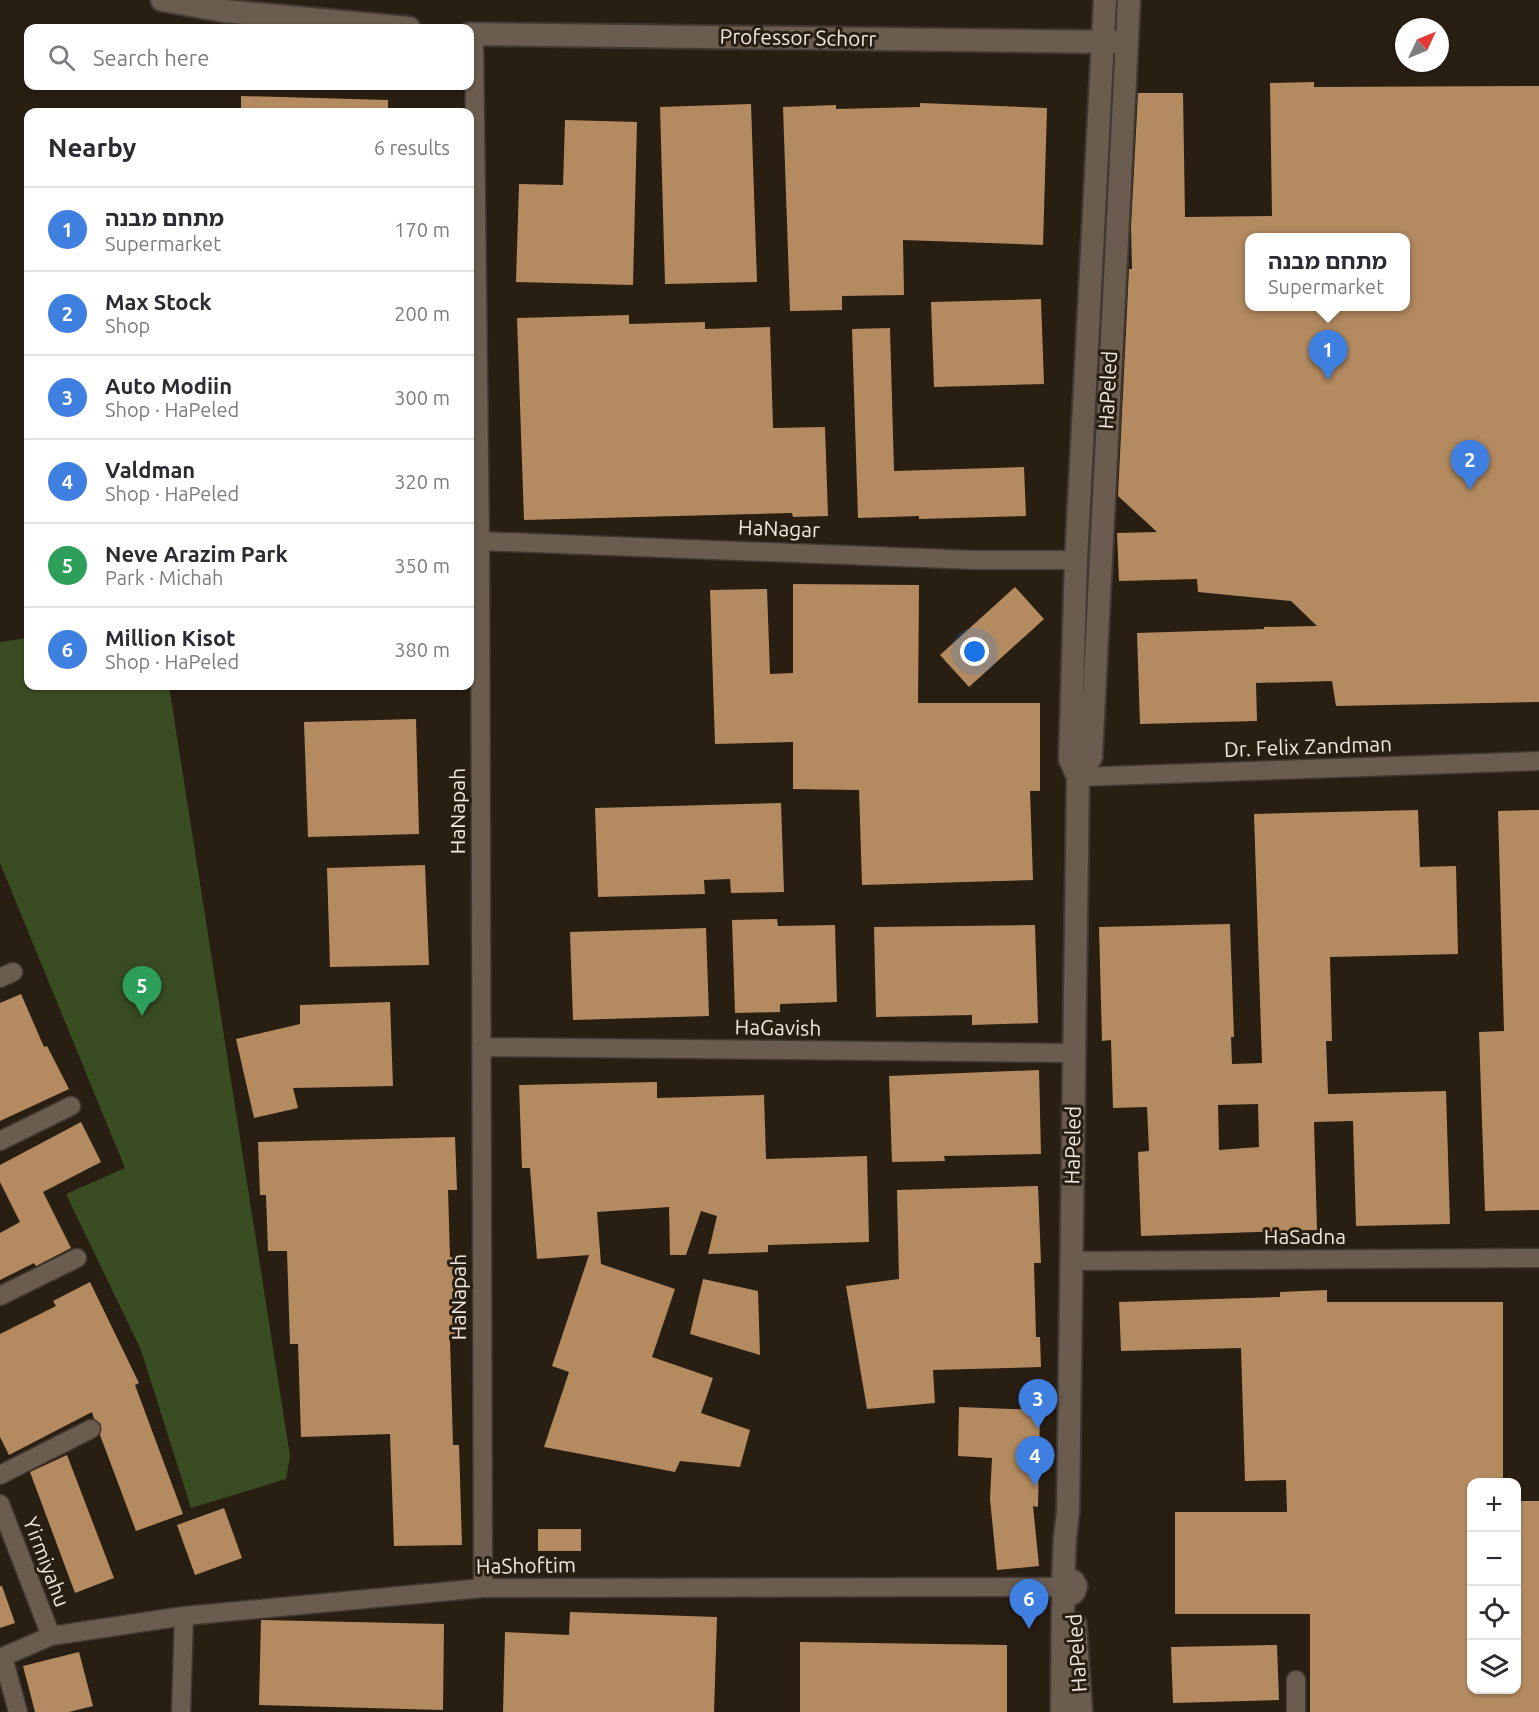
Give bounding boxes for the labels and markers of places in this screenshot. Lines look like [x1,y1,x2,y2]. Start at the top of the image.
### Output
pin: 1 [1308,330,1348,380]
pin: 2 [1450,440,1490,490]
pin: 5 [122,966,162,1016]
pin: 3 [1018,1380,1058,1429]
pin: 4 [1016,1436,1054,1486]
pin: 6 [1010,1580,1048,1629]

